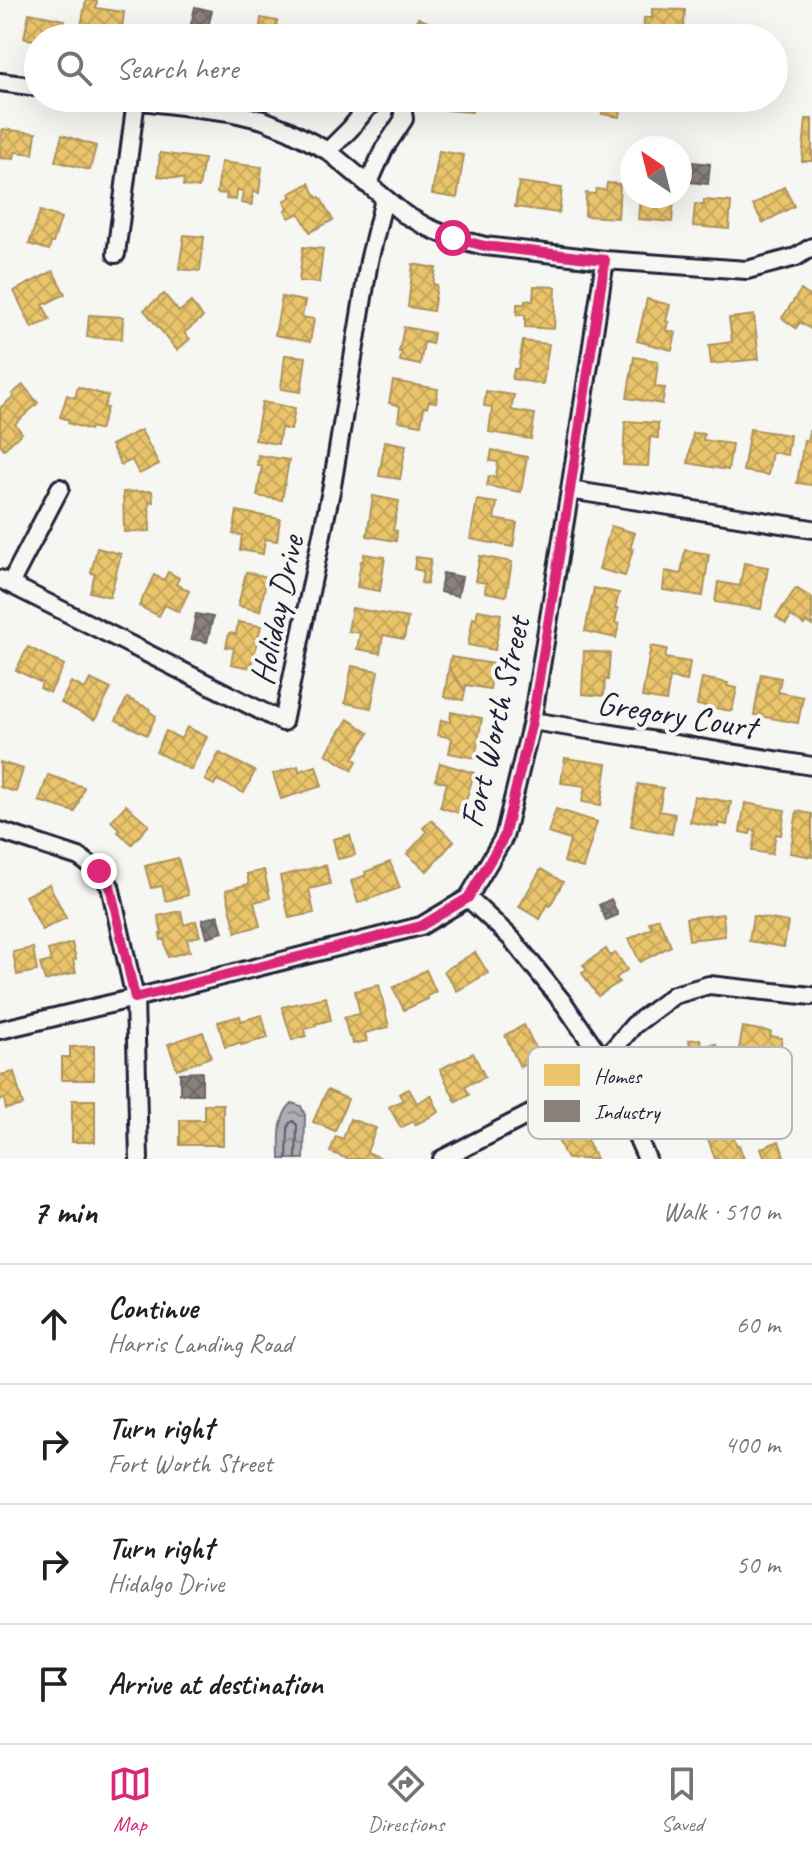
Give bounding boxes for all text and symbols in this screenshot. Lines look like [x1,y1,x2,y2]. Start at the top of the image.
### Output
search box [24,24,788,112]
icon: search [52,46,96,90]
text: Search here [116,49,238,87]
north arrow [620,136,692,208]
route start [435,220,471,256]
street label: Holiday Drive [240,530,314,689]
street label: Fort Worth Street [449,609,540,832]
street label: Gregory Court [594,681,764,749]
route end [81,853,117,889]
legend [528,1047,792,1139]
text: Homes [594,1062,643,1090]
text: Industry [594,1098,662,1126]
text: 7 min [32,1190,97,1233]
text: Walk · 510 m [663,1195,780,1228]
text: Continue [108,1289,198,1327]
icon: ahead [32,1302,76,1346]
text: 60 m [736,1308,780,1341]
text: Harris Landing Road [108,1327,292,1360]
text: Turn right [108,1409,213,1447]
icon: right [32,1422,76,1466]
text: 400 m [724,1428,780,1461]
text: Fort Worth Street [108,1447,272,1480]
text: Turn right [108,1529,213,1567]
icon: right [32,1542,76,1586]
text: 50 m [736,1548,780,1581]
text: Hidalgo Drive [108,1567,224,1600]
icon: arrive [32,1662,76,1706]
text: Arrive at destination [108,1665,323,1703]
tab: Map [108,1762,152,1838]
tab: Directions [368,1762,444,1838]
tab: Saved [660,1762,704,1838]

